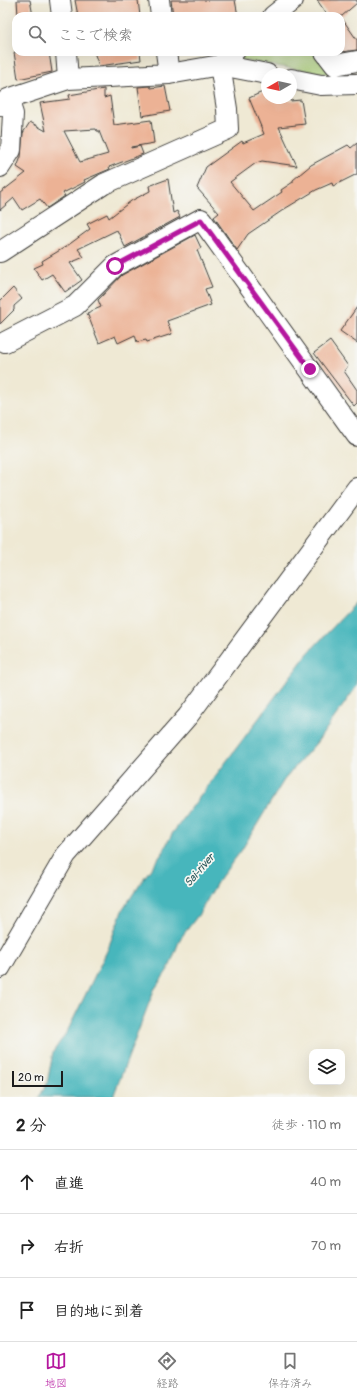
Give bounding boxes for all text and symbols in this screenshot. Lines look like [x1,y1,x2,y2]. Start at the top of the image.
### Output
search box [12,12,345,56]
icon: search [26,23,48,45]
text: ここで検索 [58,26,133,45]
north arrow [261,68,297,104]
route start [106,257,124,275]
route end [301,360,319,378]
water label: Sai-river [182,850,218,889]
map controls [309,1049,345,1085]
button: layers [309,1049,345,1085]
scale bar [12,1069,63,1088]
text: 20 m [18,1071,44,1084]
text: 2 分 [16,1115,46,1136]
text: 徒歩 · 110 m [272,1117,341,1133]
icon: ahead [16,1171,38,1193]
text: 直進 [54,1174,84,1193]
text: 40 m [310,1174,341,1190]
icon: right [16,1235,38,1257]
text: 右折 [54,1238,84,1257]
text: 70 m [311,1238,341,1254]
icon: arrive [16,1299,38,1321]
text: 目的地に到着 [54,1302,144,1321]
tab: 地図 [45,1350,67,1390]
tab: 経路 [156,1350,178,1390]
tab: 保存済み [268,1350,312,1390]

